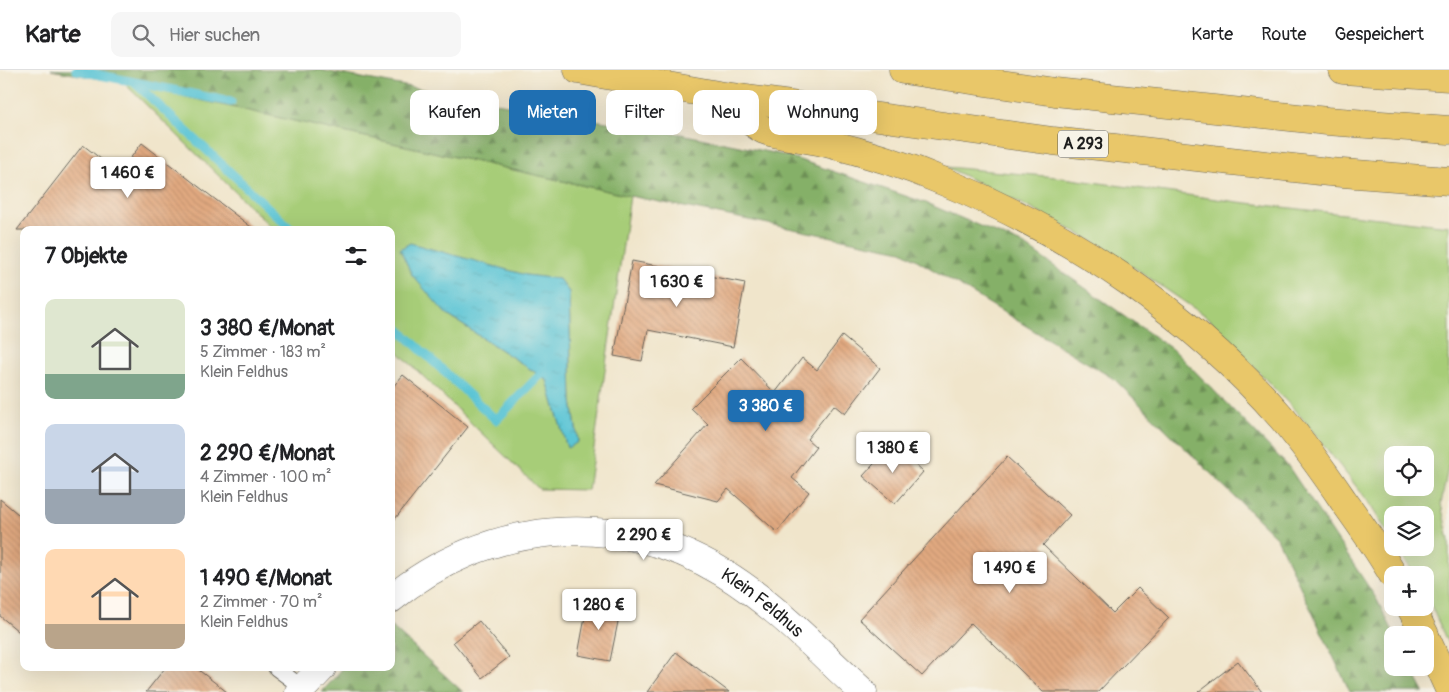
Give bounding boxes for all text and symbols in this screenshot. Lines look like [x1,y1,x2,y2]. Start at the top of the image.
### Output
search box [111,12,461,57]
text: Karte [25,20,81,49]
icon: search [129,21,157,49]
text: Hier suchen [169,23,260,47]
text: Karte [1191,23,1233,46]
text: Route [1261,23,1306,46]
text: Gespeichert [1334,23,1424,46]
chip: Kaufen [410,90,499,135]
chip: Mieten [509,90,596,135]
chip: Filter [606,90,683,135]
chip: Neu [693,90,759,135]
chip: Wohnung [769,90,877,135]
road number: A 293 [1058,131,1108,158]
pin: 1 460 € [82,156,174,199]
text: 1 460 € [101,163,155,183]
icon: filters [342,242,370,270]
text: 7 Objekte [45,243,127,270]
pin: 1 630 € [631,266,723,308]
text: 1 630 € [651,272,703,292]
text: 3 380 €/Monat [200,315,335,342]
icon: home [85,319,145,379]
text: 5 Zimmer · 183 m² [200,342,326,362]
text: Klein Feldhus [200,362,288,382]
pin: 3 380 € [720,390,812,432]
text: 3 380 € [739,396,793,416]
pin: 1 380 € [847,432,939,474]
text: 1 380 € [867,438,919,458]
text: 2 290 €/Monat [200,440,335,467]
icon: home [85,444,145,504]
map controls [1384,446,1434,676]
button: locate [1384,446,1434,496]
text: 4 Zimmer · 100 m² [200,467,332,487]
text: Klein Feldhus [200,487,288,507]
button: layers [1384,506,1434,556]
pin: 2 290 € [598,518,690,561]
text: 2 290 € [617,525,671,545]
pin: 1 490 € [964,552,1056,594]
text: 1 490 € [984,558,1036,578]
street label: Klein Feldhus [717,563,809,642]
text: 1 490 €/Monat [200,565,332,592]
button: + [1384,566,1434,616]
icon: home [85,569,145,629]
pin: 1 280 € [553,588,645,631]
text: 2 Zimmer · 70 m² [200,592,322,612]
text: 1 280 € [573,595,625,615]
text: Klein Feldhus [200,612,288,632]
button: − [1384,626,1434,676]

